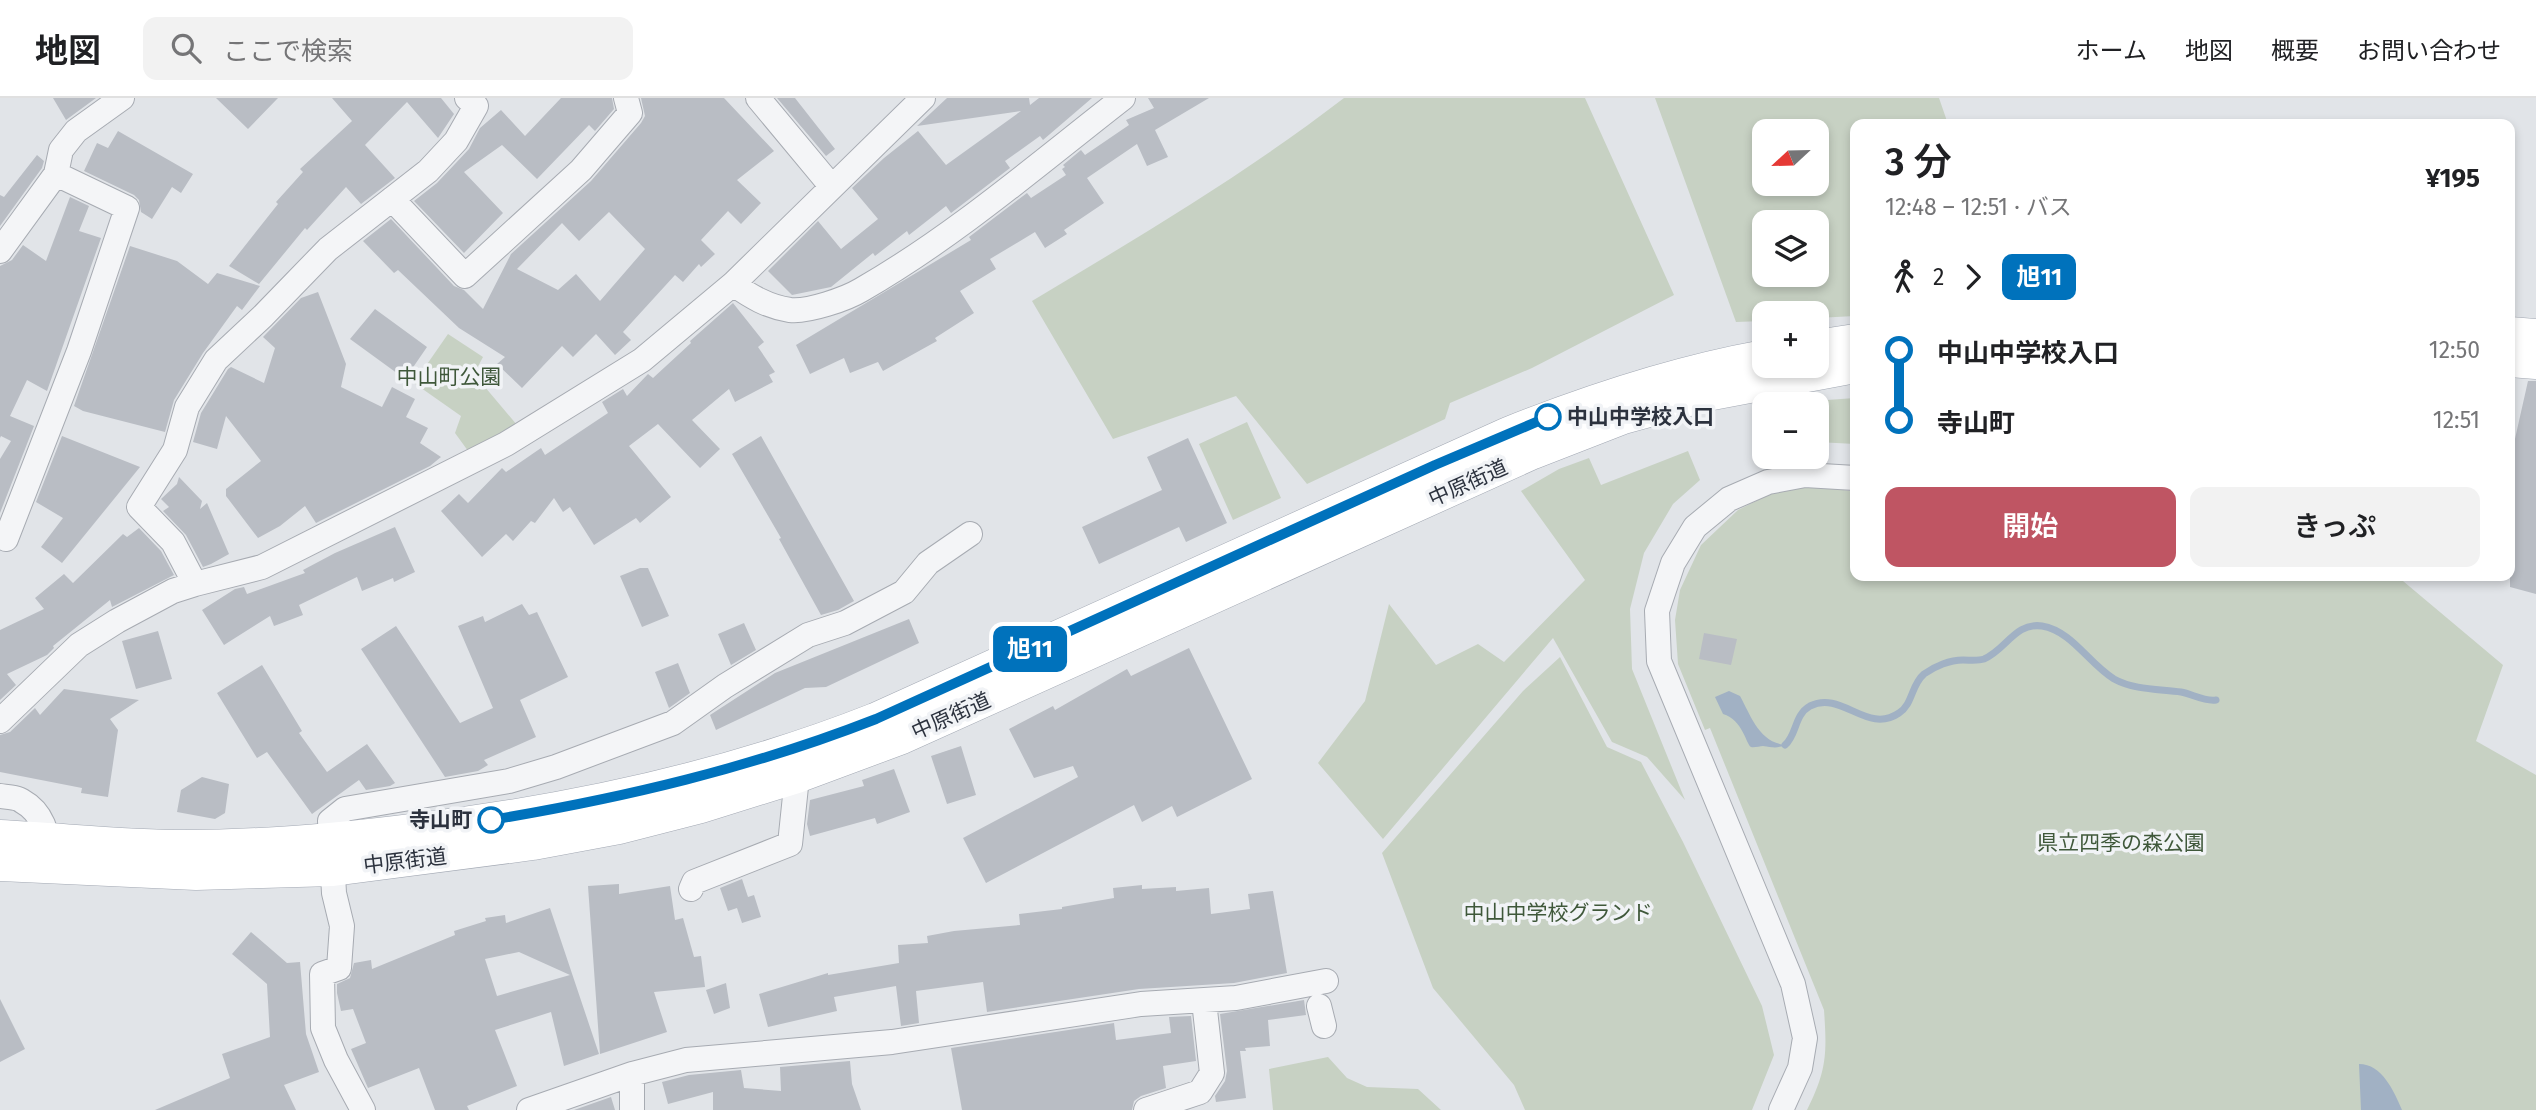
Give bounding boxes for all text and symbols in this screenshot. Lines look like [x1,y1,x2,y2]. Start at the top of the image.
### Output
search box [143,17,633,80]
icon: search [167,29,205,67]
text: 地図 [35,31,101,71]
text: ここで検索 [223,36,353,67]
text: ホーム [2076,37,2147,65]
text: 地図 [2185,37,2233,65]
text: 概要 [2271,37,2319,65]
text: お問い合わせ [2357,37,2501,65]
north arrow [1752,119,1829,196]
map controls [1752,119,1829,469]
text: 3 分 [1885,139,1952,185]
text: ¥195 [2425,163,2480,194]
text: 12:48 – 12:51 · バス [1885,193,2072,221]
button: layers [1752,210,1829,287]
icon: walk [1885,258,1923,296]
icon: forward [1954,258,1992,296]
text: 2 [1933,263,1944,291]
text: 旭11 [2016,263,2062,291]
button: + [1752,301,1829,378]
text: 12:50 [2429,336,2480,364]
text: 中山中学校入口 [1937,338,2119,369]
park label: 中山町公園 [397,364,502,390]
button: − [1752,392,1829,469]
marker: 中山中学校入口 [1535,404,1561,430]
place label: 中山中学校入口 [1567,404,1714,430]
text: 12:51 [2433,406,2480,434]
text: 寺山町 [1937,408,2015,439]
street label: 中原街道 [1424,454,1512,512]
button: 開始 [1885,487,2176,567]
button: きっぷ [2190,487,2480,567]
line badge: 旭11 [990,626,1070,672]
text: 旭11 [1007,635,1053,663]
street label: 中原街道 [907,687,995,745]
place label: 寺山町 [409,807,472,833]
marker: 寺山町 [478,807,504,833]
park label: 県立四季の森公園 [2037,830,2205,856]
street label: 中原街道 [362,843,448,879]
park label: 中山中学校グランド [1464,900,1653,926]

